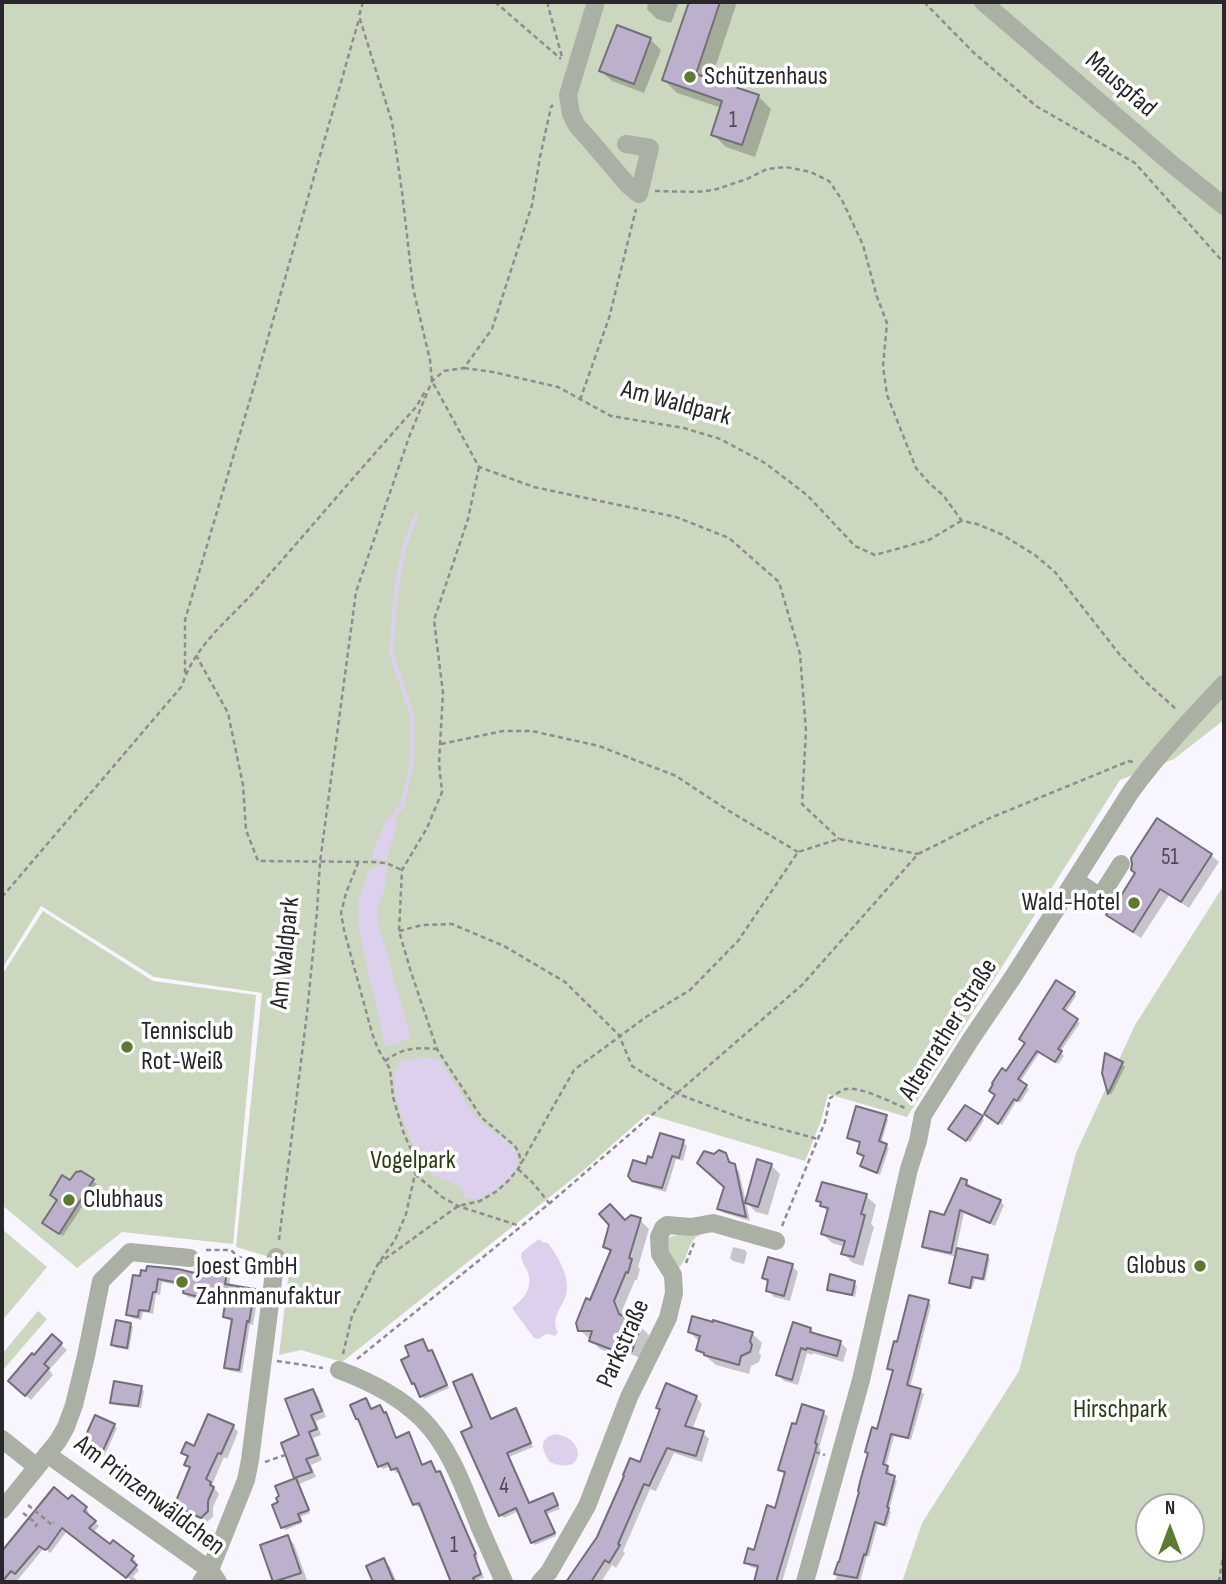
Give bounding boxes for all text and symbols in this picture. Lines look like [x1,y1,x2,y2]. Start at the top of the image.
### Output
street label: Mauspfad [1078,46,1162,124]
place label: Schützenhaus [704,61,828,93]
marker: Schützenhaus [682,69,698,85]
house number: 1 [729,107,737,135]
street label: Am Waldpark [618,374,734,434]
house number: 51 [1161,844,1179,872]
place label: Wald-Hotel [1022,887,1120,919]
street label: Am Waldpark [265,895,307,1011]
marker: Wald-Hotel [1126,895,1142,911]
street label: Altenrather Straße [893,953,1005,1107]
place label: Tennisclub Rot-Weiß [141,1016,234,1078]
marker: Tennisclub Rot-Weiß [119,1039,135,1055]
park label: Vogelpark [370,1145,456,1177]
place label: Clubhaus [83,1184,163,1216]
marker: Clubhaus [61,1192,77,1208]
place label: Globus [1126,1250,1186,1282]
place label: Joest GmbH Zahnmanufaktur [196,1251,341,1312]
marker: Globus [1192,1258,1208,1274]
marker: Joest GmbH Zahnmanufaktur [174,1274,190,1290]
street label: Parkstraße [591,1295,657,1393]
park label: Hirschpark [1073,1394,1167,1426]
street label: Am Prinzenwäldchen [68,1429,230,1563]
house number: 4 [499,1473,509,1501]
north arrow [1135,1493,1205,1563]
text: N [1165,1497,1175,1520]
house number: 1 [450,1532,458,1560]

